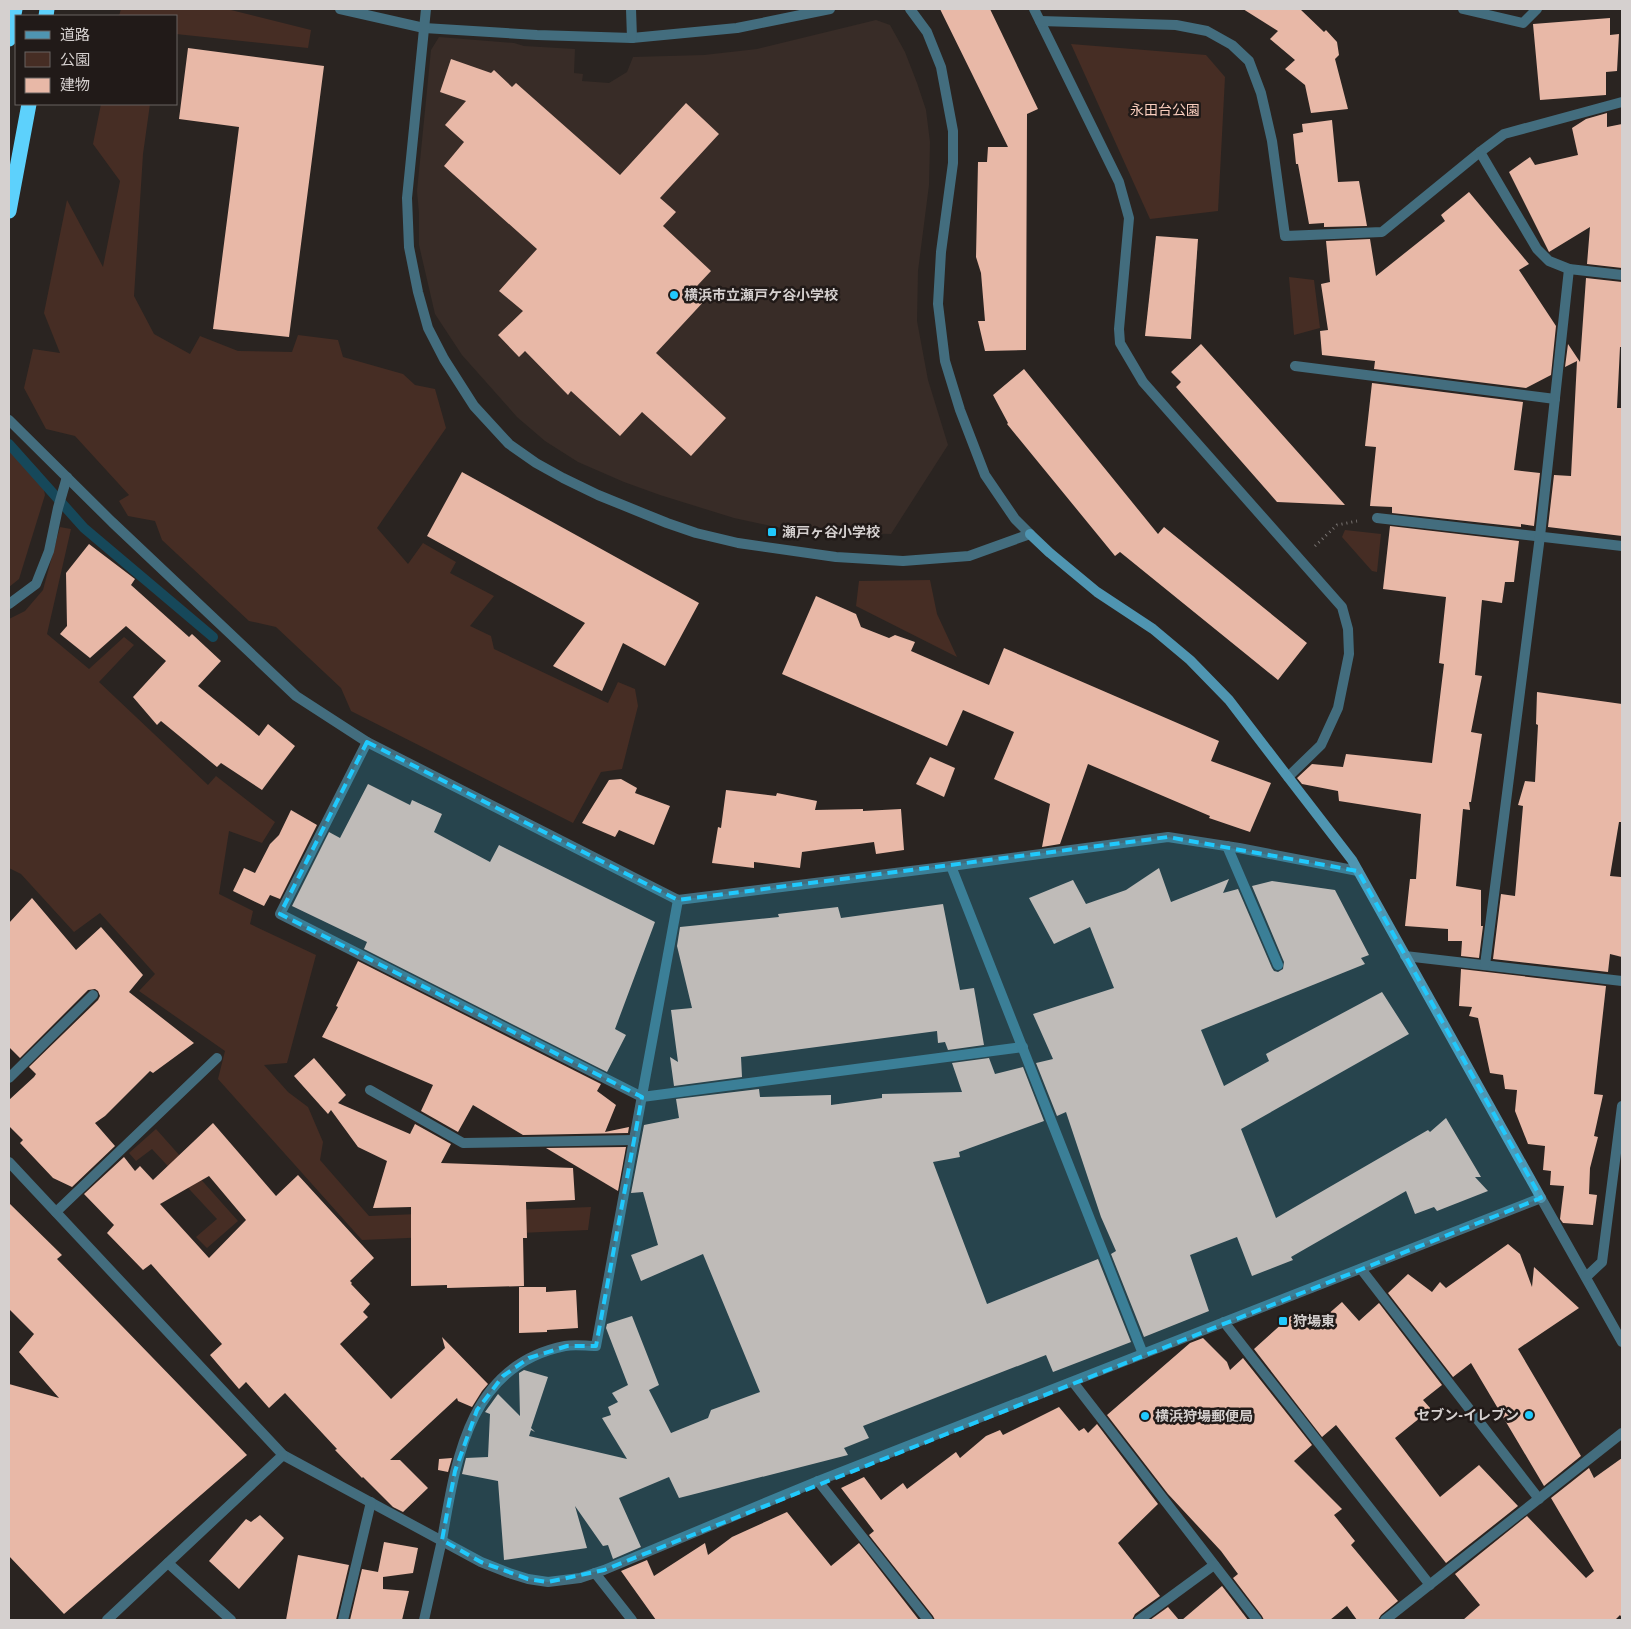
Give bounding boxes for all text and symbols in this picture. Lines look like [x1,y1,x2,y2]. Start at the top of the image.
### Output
legend [15,15,178,105]
text: 道路 [60,26,90,43]
text: 公園 [60,51,90,68]
text: 建物 [60,76,90,93]
park label: 永田台公園 [1130,102,1200,118]
place label: 横浜市立瀬戸ケ谷小学校 [684,287,838,303]
marker: 横浜市立瀬戸ケ谷小学校 [668,289,680,301]
place label: 瀬戸ヶ谷小学校 [782,524,880,540]
marker: 瀬戸ヶ谷小学校 [766,526,778,538]
place label: 狩場東 [1293,1313,1335,1329]
marker: 狩場東 [1277,1315,1289,1327]
place label: セブン-イレブン [1416,1407,1519,1423]
place label: 横浜狩場郵便局 [1155,1408,1253,1424]
marker: セブン-イレブン [1523,1409,1535,1421]
marker: 横浜狩場郵便局 [1139,1410,1151,1422]

